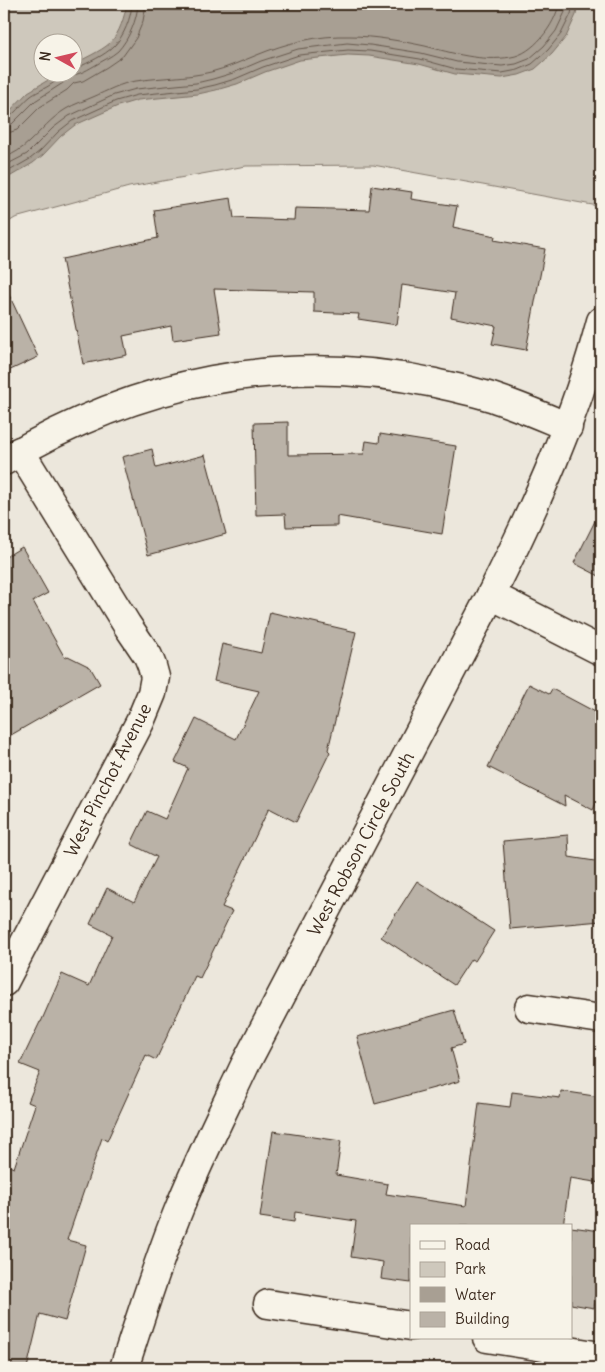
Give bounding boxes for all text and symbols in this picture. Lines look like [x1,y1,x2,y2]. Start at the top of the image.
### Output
north arrow [32,32,82,82]
text: N [36,50,55,62]
street label: West Pinchot Avenue [59,699,156,860]
street label: West Robson Circle South [302,748,419,940]
legend [410,1224,572,1340]
text: Road [455,1235,490,1254]
text: Park [455,1259,486,1278]
text: Water [455,1285,496,1304]
text: Building [455,1309,510,1328]

